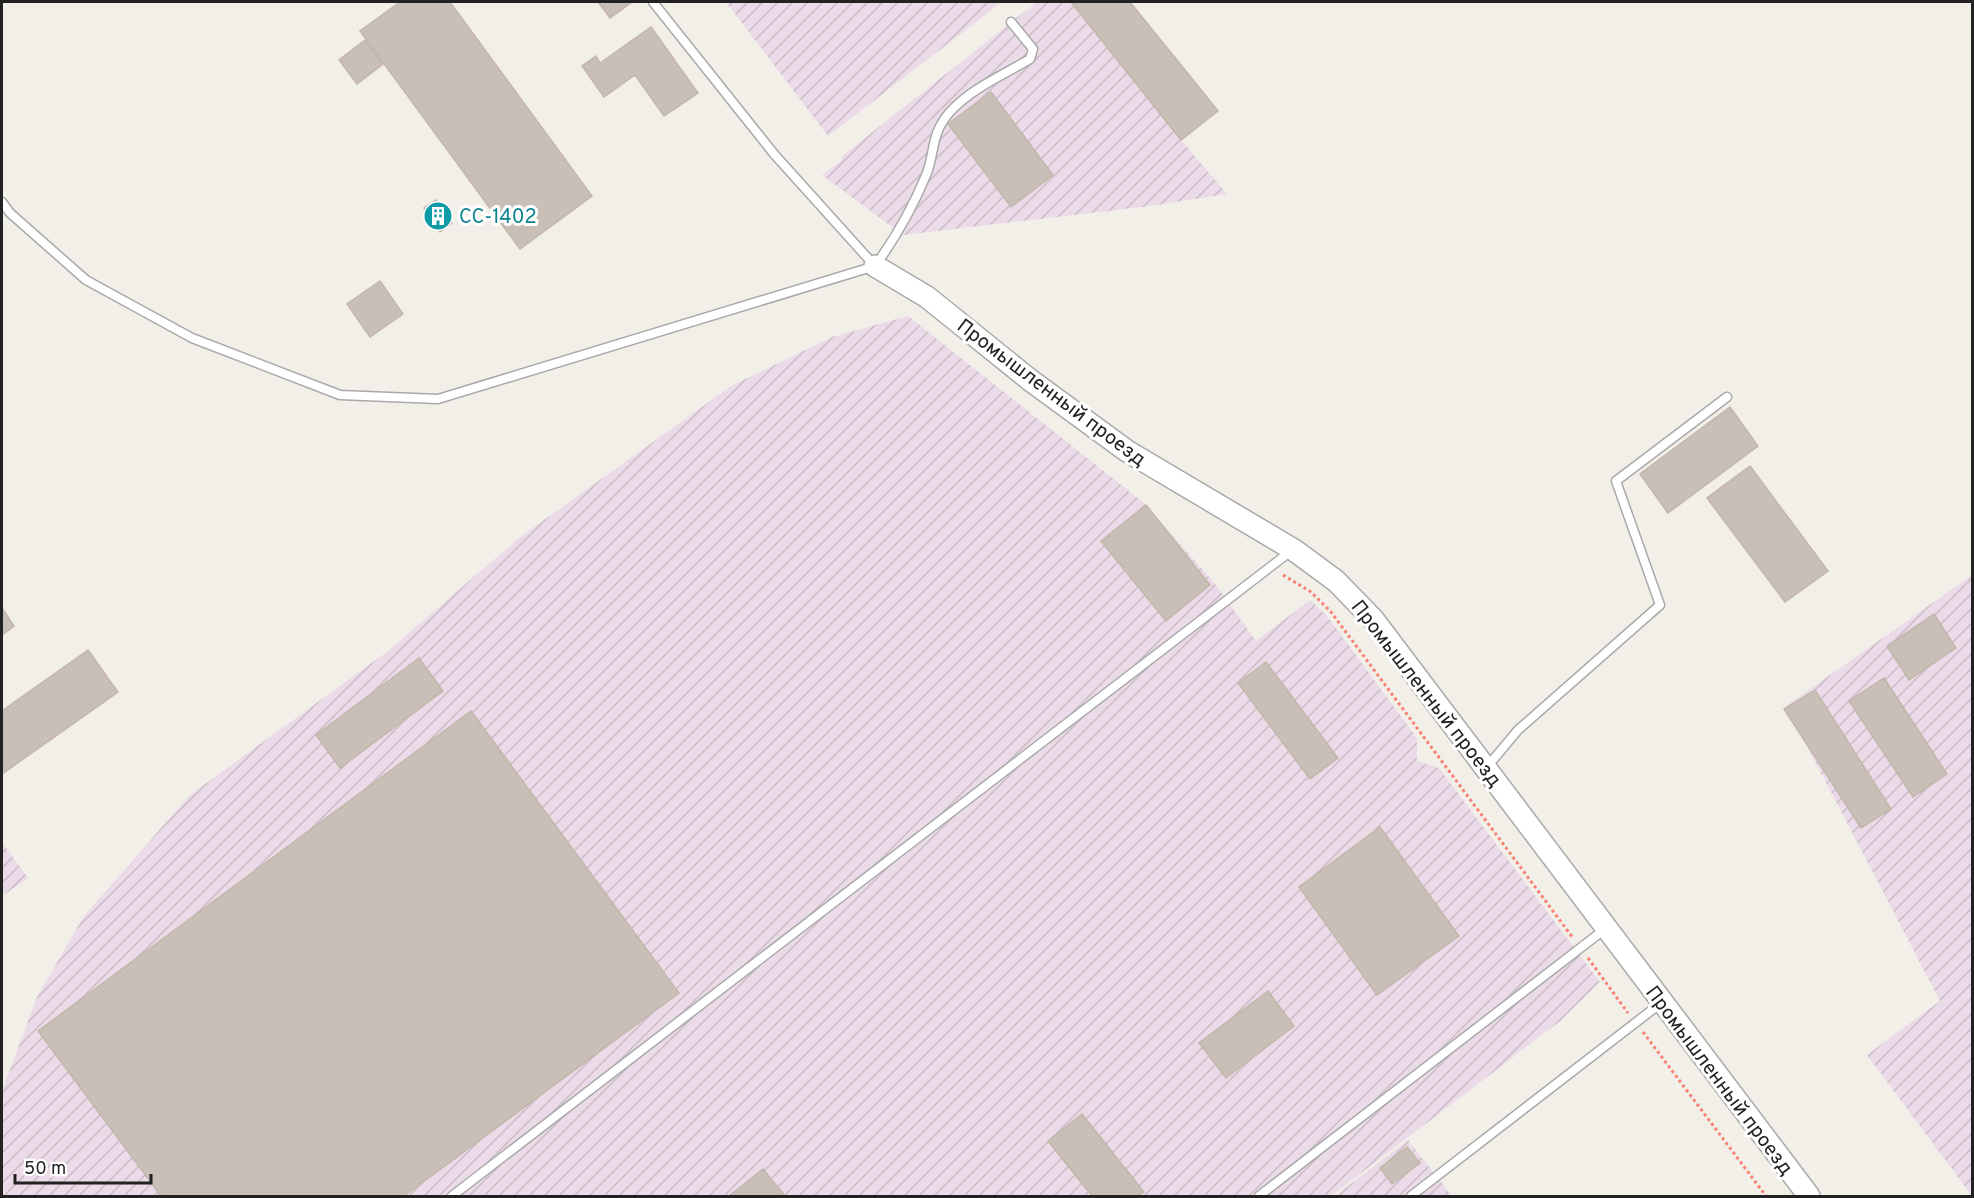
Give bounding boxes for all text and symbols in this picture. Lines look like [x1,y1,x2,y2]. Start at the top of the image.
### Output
building icon: СС-1402 [422,200,454,232]
place label: СС-1402 [459,205,537,231]
street label: Промышленный проезд [951,314,1151,473]
street label: Промышленный проезд [1344,595,1507,793]
street label: Промышленный проезд [1639,981,1798,1181]
scale bar [15,1147,152,1185]
text: 50 m [24,1158,66,1181]

